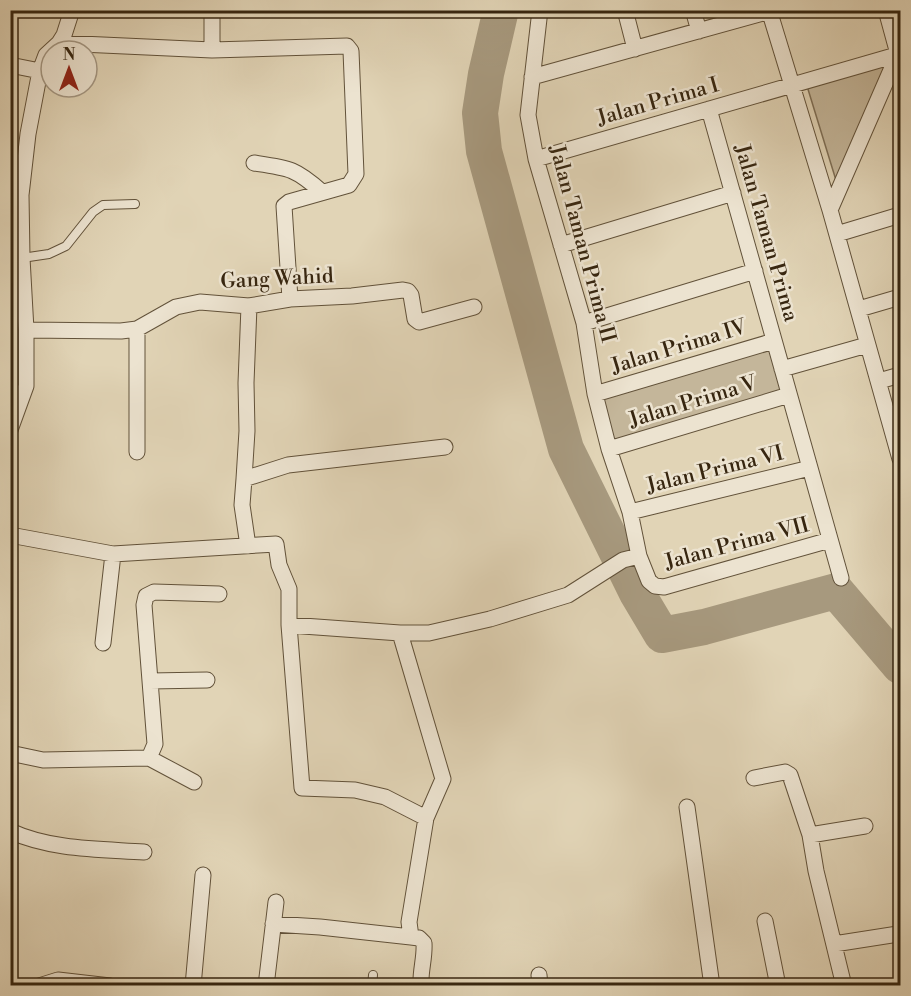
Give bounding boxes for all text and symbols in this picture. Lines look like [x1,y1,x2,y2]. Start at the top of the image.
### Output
north arrow [39,39,99,99]
text: N [63,45,76,65]
street label: Jalan Prima I [593,72,722,132]
street label: Jalan Taman Prima [728,140,804,325]
street label: Jalan Taman Prima II [543,141,621,346]
street label: Gang Wahid [220,263,334,295]
street label: Jalan Prima IV [607,314,751,380]
street label: Jalan Prima V [625,370,761,434]
street label: Jalan Prima VI [643,440,786,500]
street label: Jalan Prima VII [661,512,812,576]

